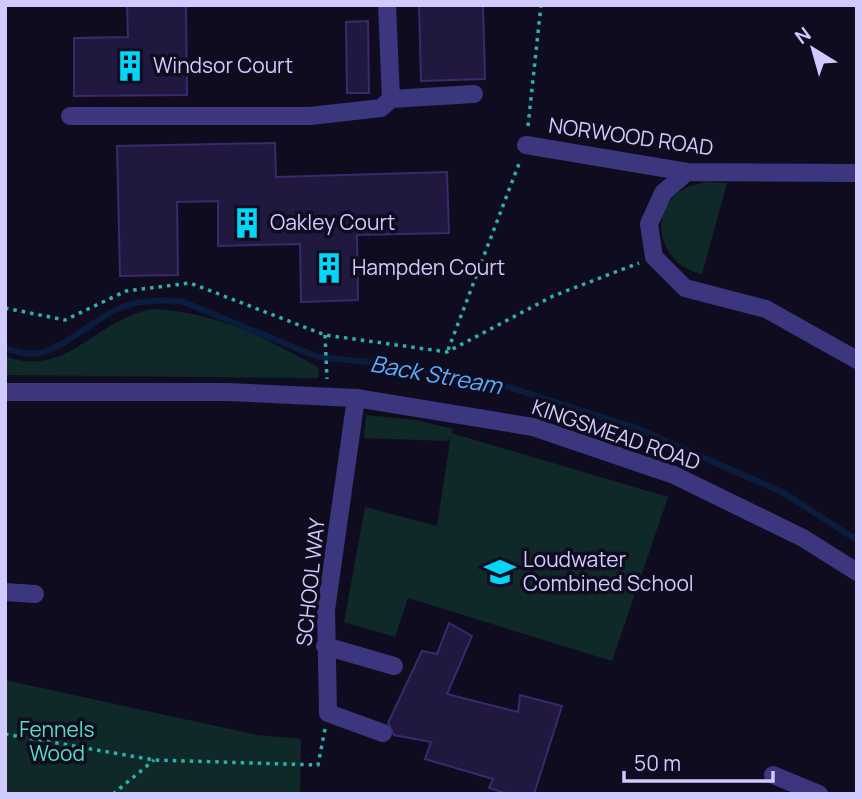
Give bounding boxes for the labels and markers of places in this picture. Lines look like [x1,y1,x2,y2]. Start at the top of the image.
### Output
building icon: Windsor Court [113,49,147,83]
place label: Windsor Court [153,51,293,79]
building icon: Oakley Court [230,206,264,240]
place label: Oakley Court [270,208,395,236]
building icon: Hampden Court [312,251,346,285]
place label: Hampden Court [352,253,505,281]
place label: Loudwater Combined School [523,545,694,597]
school or university icon: Loudwater Combined School [483,555,517,589]

